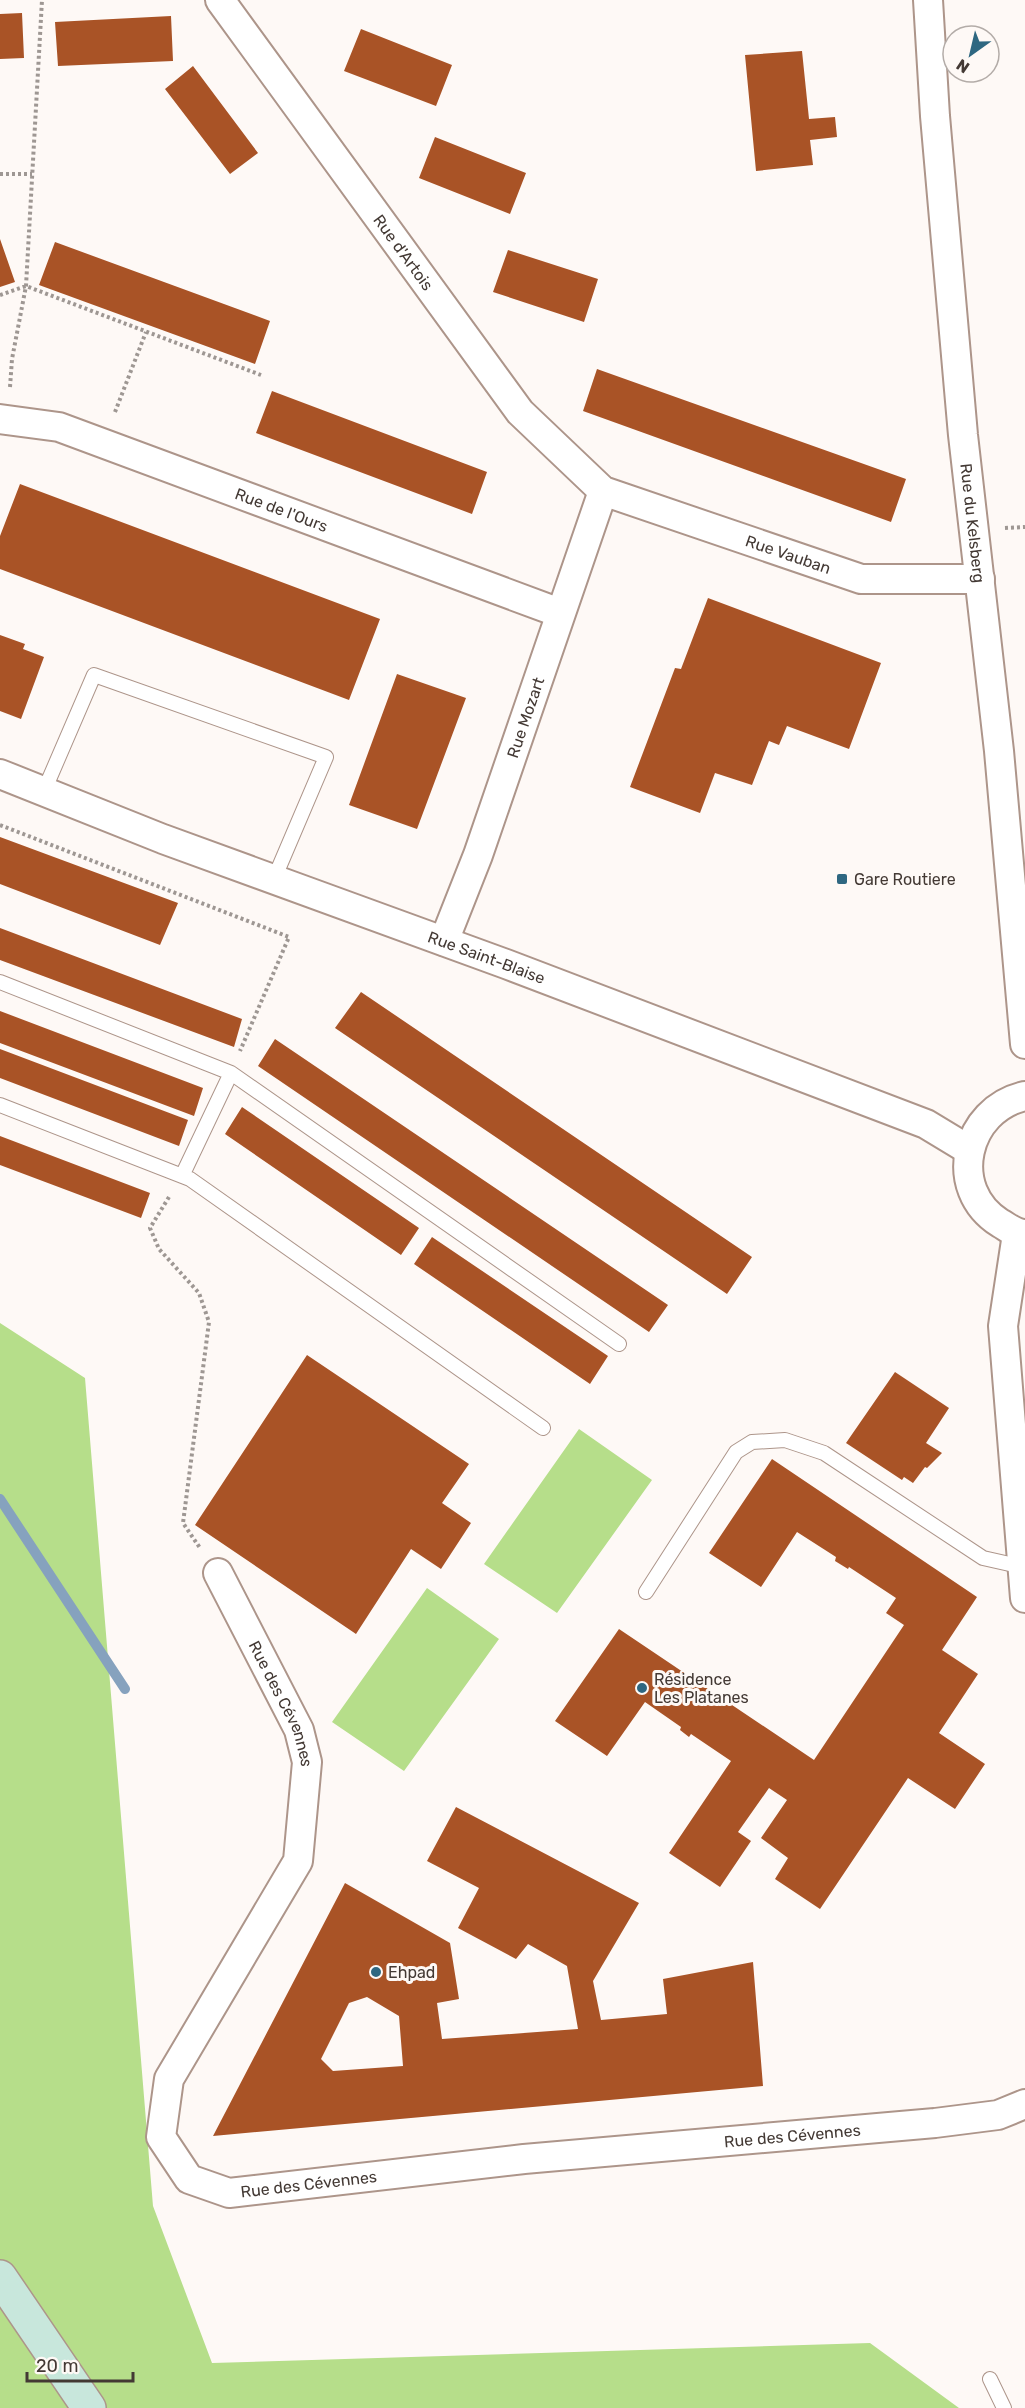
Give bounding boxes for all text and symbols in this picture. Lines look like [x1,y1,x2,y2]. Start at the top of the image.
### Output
north arrow [941,24,1001,84]
text: N [953,55,973,77]
street label: Rue d'Artois [370,211,438,294]
street label: Rue du Kelsberg [957,462,989,584]
street label: Rue de l'Ours [233,484,331,536]
street label: Rue Vauban [743,531,833,578]
street label: Rue Mozart [503,674,548,760]
place label: Gare Routiere [854,870,956,889]
marker: Gare Routiere [835,872,849,886]
street label: Rue Saint-Blaise [425,927,548,988]
street label: Rue des Cévennes [245,1637,317,1768]
place label: Résidence Les Platanes [654,1670,749,1707]
marker: Résidence Les Platanes [635,1681,649,1695]
place label: Ehpad [388,1963,435,1982]
marker: Ehpad [369,1965,383,1979]
street label: Rue des Cévennes [723,2120,861,2151]
street label: Rue des Cévennes [240,2167,378,2201]
scale bar [27,2345,134,2383]
text: 20 m [36,2355,78,2377]

